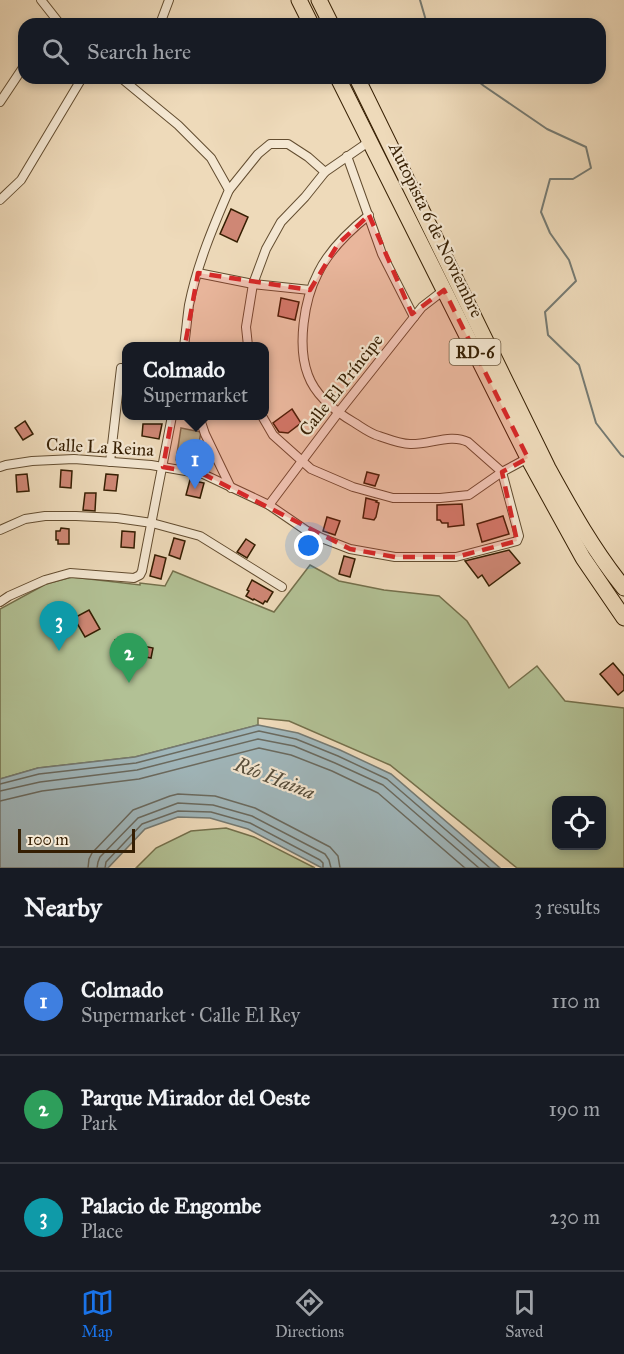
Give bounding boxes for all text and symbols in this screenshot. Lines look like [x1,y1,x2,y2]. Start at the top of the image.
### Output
search box [18,18,606,84]
icon: search [39,35,72,68]
text: Search here [87,38,191,65]
street label: Autopista 6 de Noviembre [384,138,488,321]
street label: Calle El Príncipe [294,330,388,440]
road number: RD-6 [450,339,500,365]
popup [122,342,269,420]
text: Colmado [143,356,225,383]
text: Supermarket [143,383,248,407]
street label: Calle La Reina [45,433,155,461]
pin: 1 [176,440,214,489]
your location [294,531,323,560]
pin: 3 [40,602,78,651]
pin: 2 [110,634,148,683]
water label: Río Haina [230,751,319,804]
map controls [552,796,606,850]
button: locate [552,796,606,850]
scale bar [18,826,135,854]
text: 100 m [27,830,69,849]
text: Nearby [24,891,102,923]
text: 3 results [534,895,600,919]
text: Colmado [81,976,163,1003]
text: 1 [40,989,47,1013]
text: 110 m [552,989,600,1013]
text: Supermarket · Calle El Rey [81,1003,300,1027]
text: Parque Mirador del Oeste [81,1084,310,1111]
text: 2 [39,1097,48,1121]
text: 190 m [549,1097,600,1121]
text: Park [81,1111,117,1135]
text: Palacio de Engombe [81,1192,261,1219]
text: 3 [40,1205,48,1229]
text: 230 m [549,1205,600,1229]
text: Place [81,1219,123,1243]
tab: Map [81,1286,114,1341]
tab: Directions [275,1286,344,1341]
tab: Saved [505,1286,543,1341]

